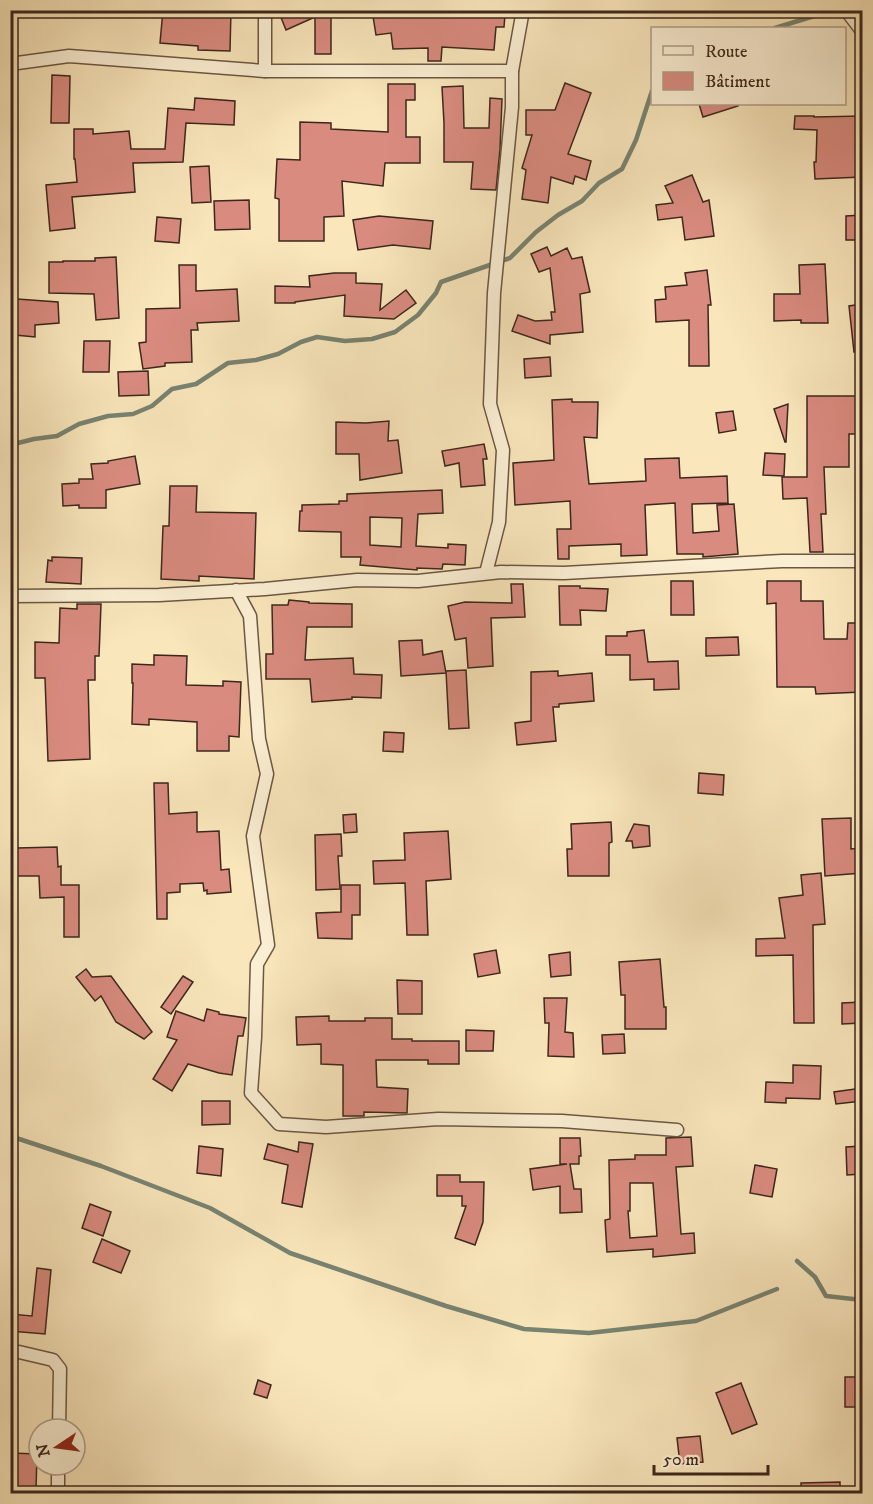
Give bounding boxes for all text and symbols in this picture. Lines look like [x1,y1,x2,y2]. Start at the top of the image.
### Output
legend [651,27,846,105]
text: Route [705,41,748,63]
text: Bâtiment [705,71,771,93]
north arrow [27,1417,87,1477]
scale bar [654,1438,768,1476]
text: N [32,1441,55,1459]
text: 50 m [663,1449,699,1471]

